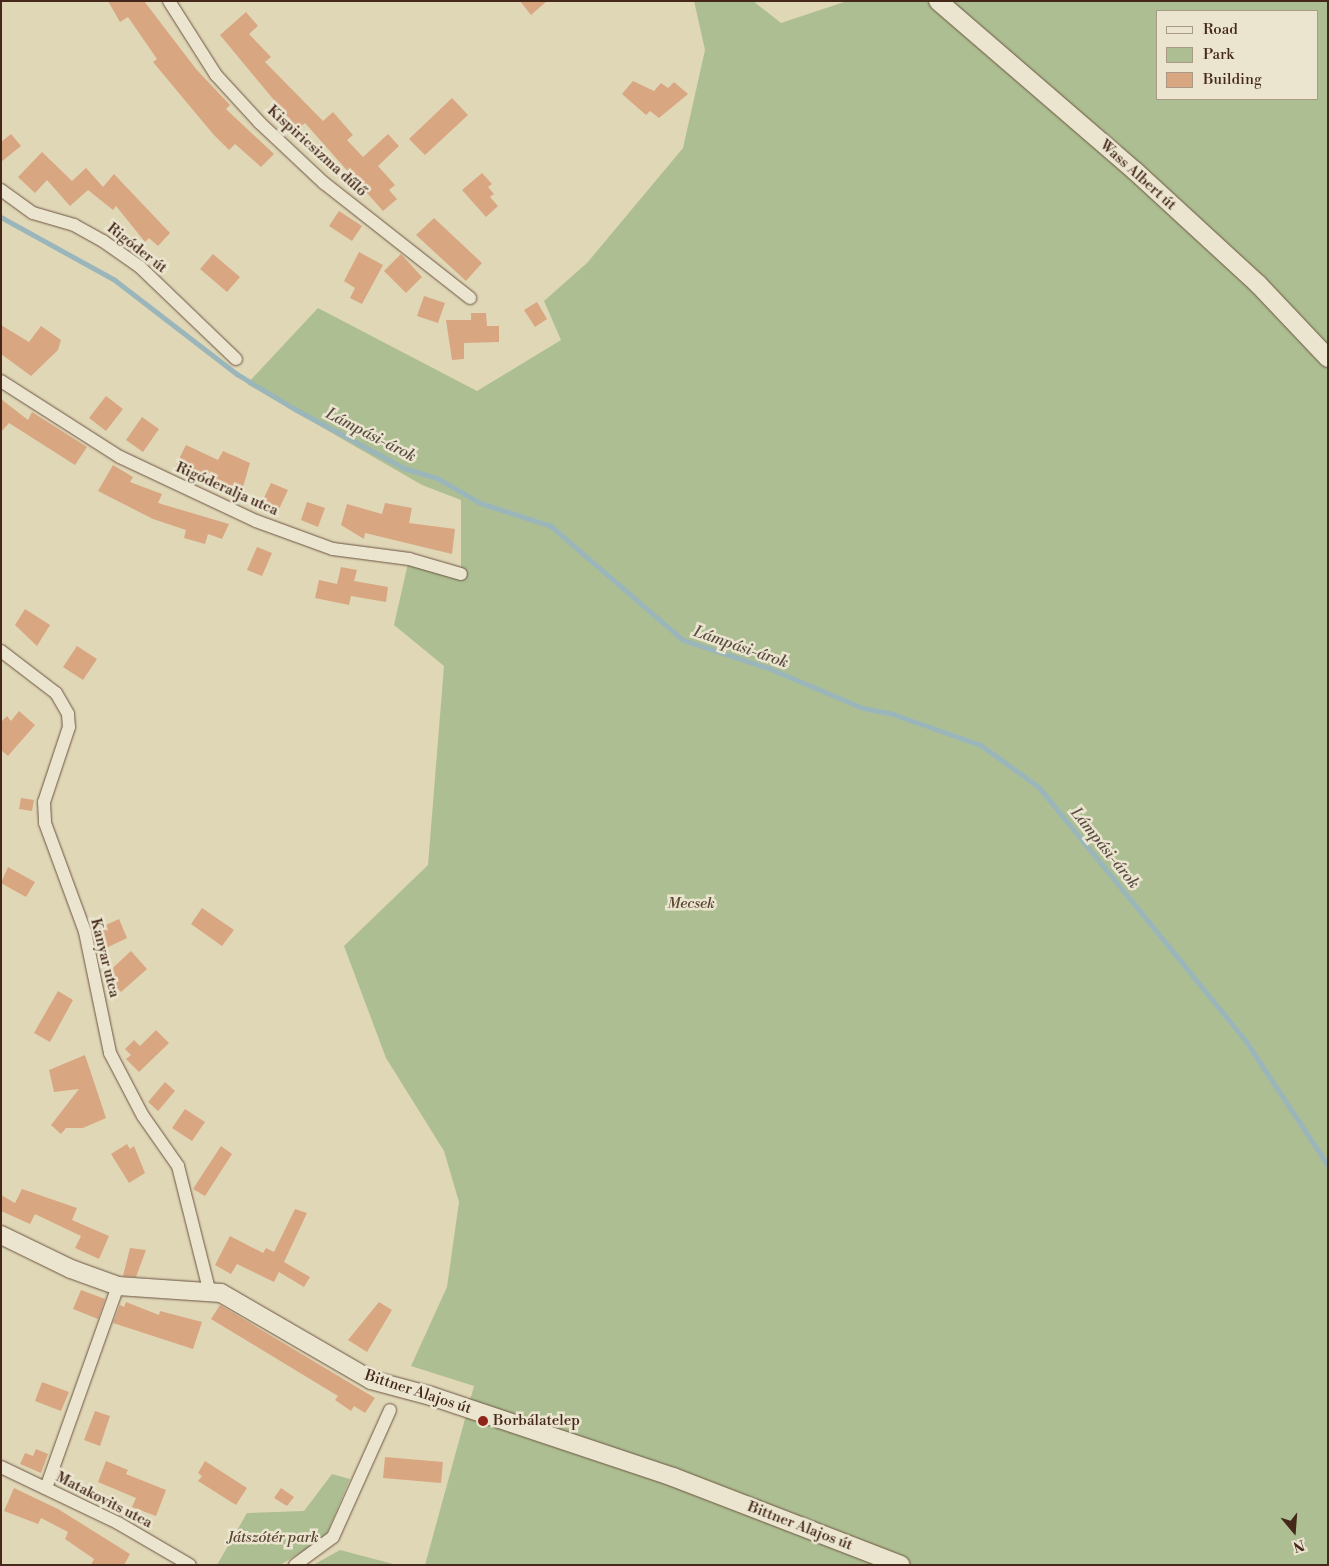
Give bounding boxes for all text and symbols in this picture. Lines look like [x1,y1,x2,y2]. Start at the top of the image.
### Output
legend [1156,10,1319,100]
text: Road [1203,20,1238,39]
text: Park [1203,45,1234,64]
text: Building [1203,70,1262,89]
street label: Kispiricsizma dűlő [263,102,371,200]
street label: Wass Albert út [1096,136,1180,214]
street label: Rigóder út [103,219,171,277]
water label: Lámpási-árok [323,404,419,466]
street label: Rigóderalja utca [173,458,281,520]
water label: Lámpási-árok [691,622,791,672]
water label: Lámpási-árok [1066,804,1144,892]
park label: Mecsek [667,895,715,913]
street label: Kanyar utca [86,916,124,1000]
street label: Bittner Alajos út [362,1366,474,1418]
place label: Borbálatelep [493,1412,580,1430]
marker: Borbálatelep [477,1415,489,1427]
street label: Matakovits utca [53,1468,155,1532]
street label: Bittner Alajos út [745,1498,855,1554]
north arrow [1269,1506,1319,1556]
park label: Játszótér park [227,1529,319,1547]
text: N [1291,1535,1307,1556]

